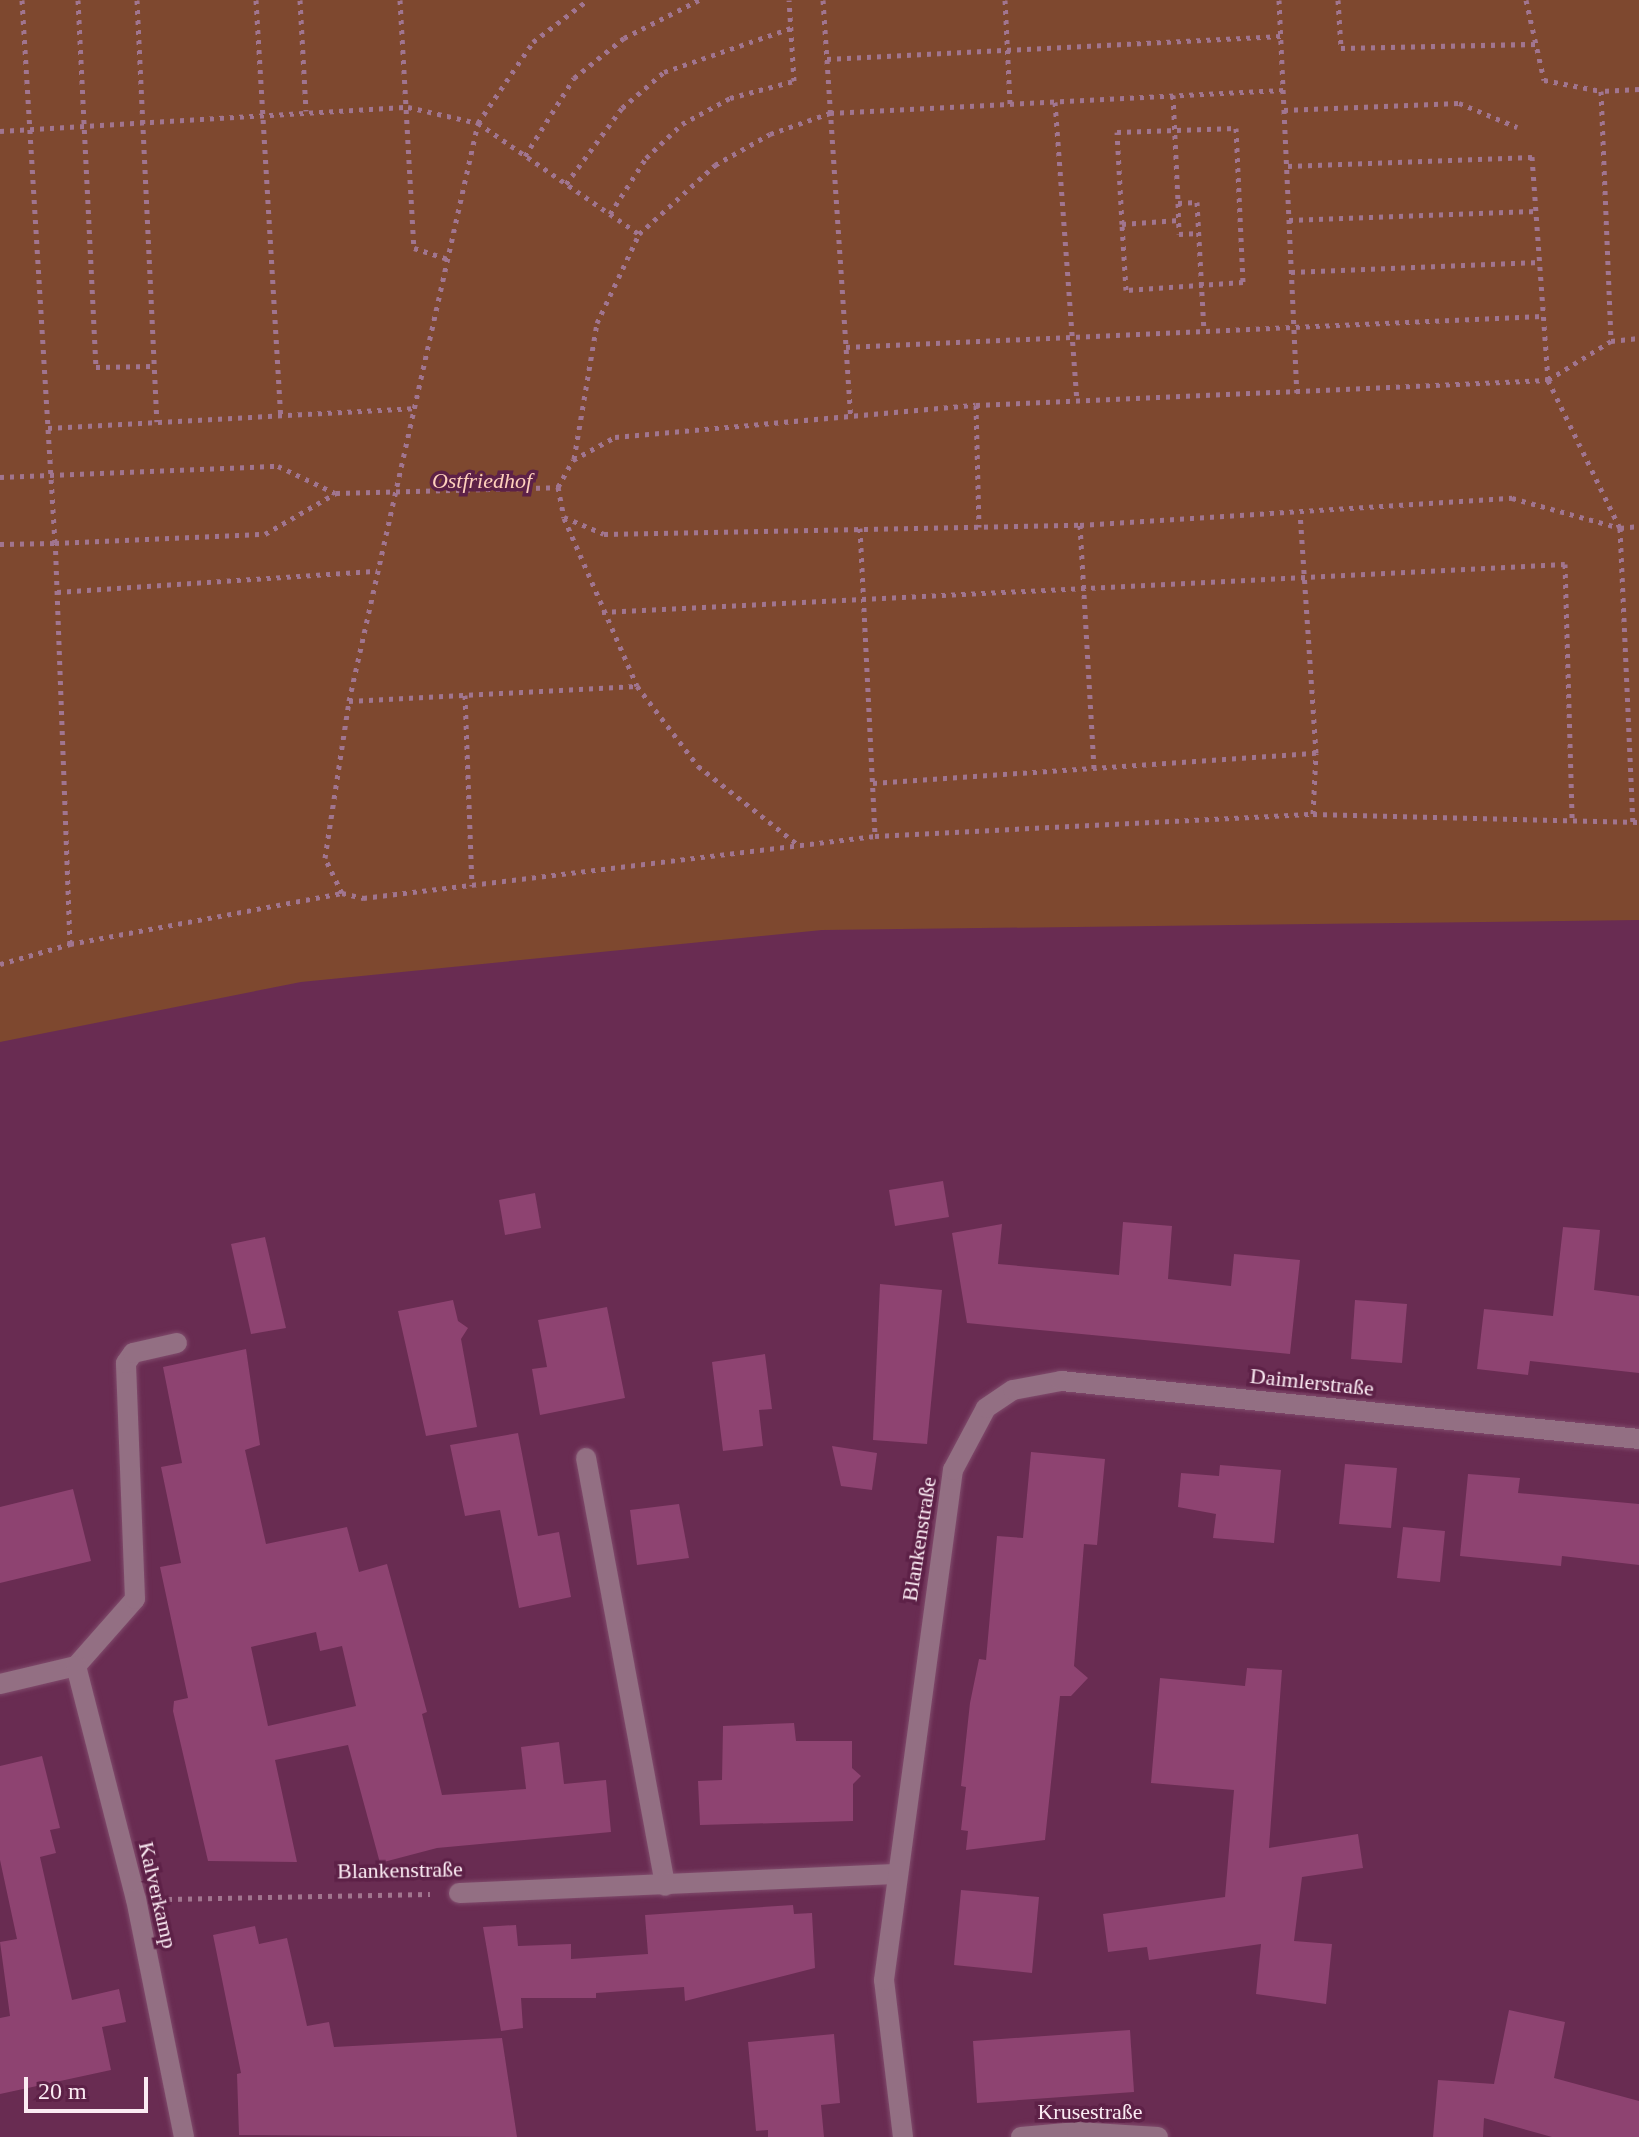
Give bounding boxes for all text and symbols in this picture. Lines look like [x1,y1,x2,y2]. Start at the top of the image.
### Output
park label: Ostfriedhof [432,468,532,494]
street label: Daimlerstraße [1249,1362,1375,1402]
street label: Blankenstraße [896,1475,942,1603]
street label: Kalverkamp [133,1839,183,1951]
street label: Blankenstraße [337,1856,463,1884]
scale bar [28,2061,152,2111]
text: 20 m [38,2078,87,2104]
street label: Krusestraße [1037,2099,1143,2125]

